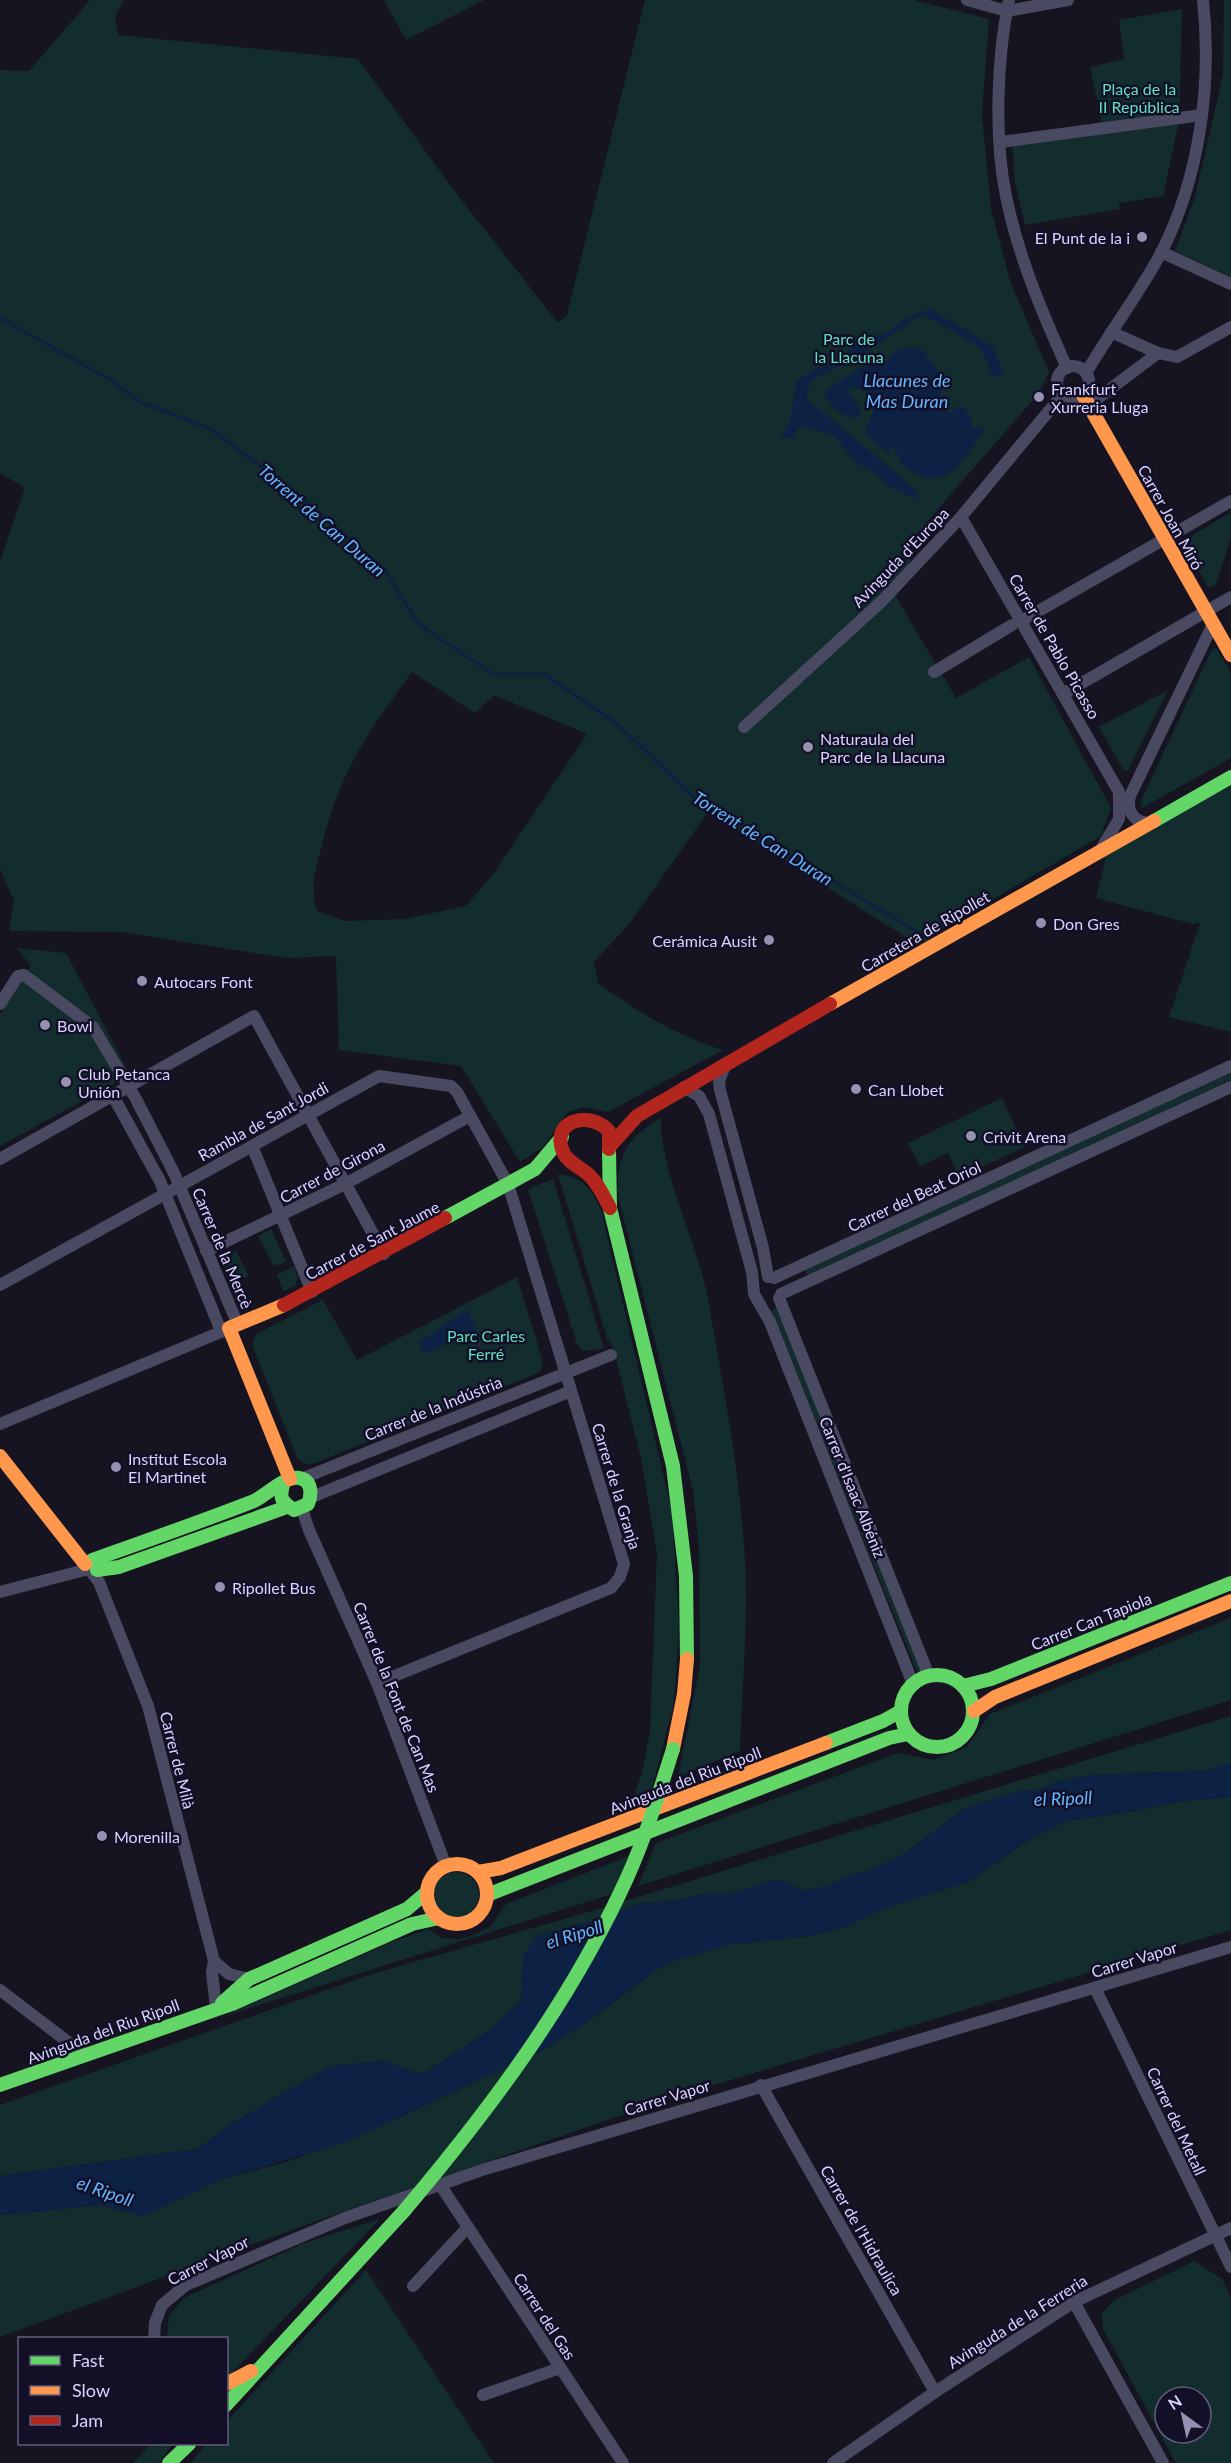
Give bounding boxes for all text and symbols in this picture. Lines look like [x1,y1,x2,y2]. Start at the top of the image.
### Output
park label: Plaça de la II República [1098,79,1180,116]
place label: El Punt de la i [1035,228,1130,247]
marker: El Punt de la i [1135,230,1149,244]
park label: Parc de la Llacuna [814,329,884,366]
water label: Llacunes de Mas Duran [863,369,951,412]
place label: Frankfurt Xurreria Lluga [1051,379,1148,416]
marker: Frankfurt Xurreria Lluga [1032,390,1046,404]
water label: Torrent de Can Duran [254,459,390,581]
street label: Carrer Joan Miró [1134,461,1208,573]
street label: Avinguda d'Europa [848,503,952,611]
street label: Carrer de Pablo Picasso [1006,570,1104,722]
place label: Naturaula del Parc de la Llacuna [820,729,945,766]
marker: Naturaula del Parc de la Llacuna [801,740,815,754]
water label: Torrent de Can Duran [689,786,837,890]
street label: Carretera de Ripollet [857,886,993,976]
place label: Don Gres [1053,914,1120,933]
marker: Don Gres [1034,916,1048,930]
place label: Cerámica Ausit [652,931,757,950]
marker: Cerámica Ausit [762,933,776,947]
place label: Autocars Font [154,972,253,991]
marker: Autocars Font [135,974,149,988]
place label: Bowl [57,1016,93,1035]
marker: Bowl [38,1018,52,1032]
place label: Club Petanca Unión [78,1064,170,1101]
marker: Club Petanca Unión [59,1075,73,1089]
street label: Rambla de Sant Jordi [195,1077,331,1165]
place label: Can Llobet [868,1080,944,1099]
marker: Can Llobet [849,1082,863,1096]
place label: Crivit Arena [983,1127,1066,1146]
marker: Crivit Arena [964,1129,978,1143]
street label: Carrer de Girona [276,1135,388,1207]
street label: Carrer del Beat Oriol [844,1157,984,1235]
street label: Carrer de la Mercè [189,1185,257,1311]
street label: Carrer de Sant Jaume [302,1197,442,1283]
park label: Parc Carles Ferré [447,1326,525,1363]
street label: Carrer de la Indústria [361,1372,505,1444]
street label: Carrer d'Isaac Albéniz [816,1414,890,1560]
street label: Carrer de la Granja [589,1420,645,1552]
place label: Institut Escola El Martinet [128,1449,227,1486]
marker: Institut Escola El Martinet [109,1460,123,1474]
place label: Ripollet Bus [232,1578,316,1597]
marker: Ripollet Bus [213,1580,227,1594]
street label: Carrer Can Tapiola [1028,1588,1154,1654]
street label: Carrer de la Font de Can Mas [350,1599,444,1795]
street label: Carrer de Milà [157,1709,199,1811]
street label: Avinguda del Riu Ripoll [607,1742,763,1818]
water label: el Ripoll [1033,1786,1093,1810]
place label: Morenilla [114,1827,180,1846]
marker: Morenilla [95,1829,109,1843]
water label: el Ripoll [543,1915,605,1953]
street label: Carrer Vapor [1089,1937,1179,1981]
street label: Avinguda del Riu Ripoll [24,1995,182,2067]
street label: Carrer del Metall [1144,2064,1210,2178]
street label: Carrer Vapor [622,2075,712,2119]
street label: Carrer de l'Hidraulica [817,2162,907,2298]
water label: el Ripoll [74,2171,136,2211]
street label: Carrer Vapor [164,2231,252,2289]
street label: Carrer del Gas [510,2269,580,2363]
street label: Avinguda de la Ferreria [944,2270,1090,2372]
legend [18,2337,228,2445]
text: Fast [72,2349,105,2371]
text: Slow [72,2379,110,2401]
north arrow [1153,2385,1213,2445]
text: N [1164,2391,1185,2413]
text: Jam [72,2409,103,2431]

